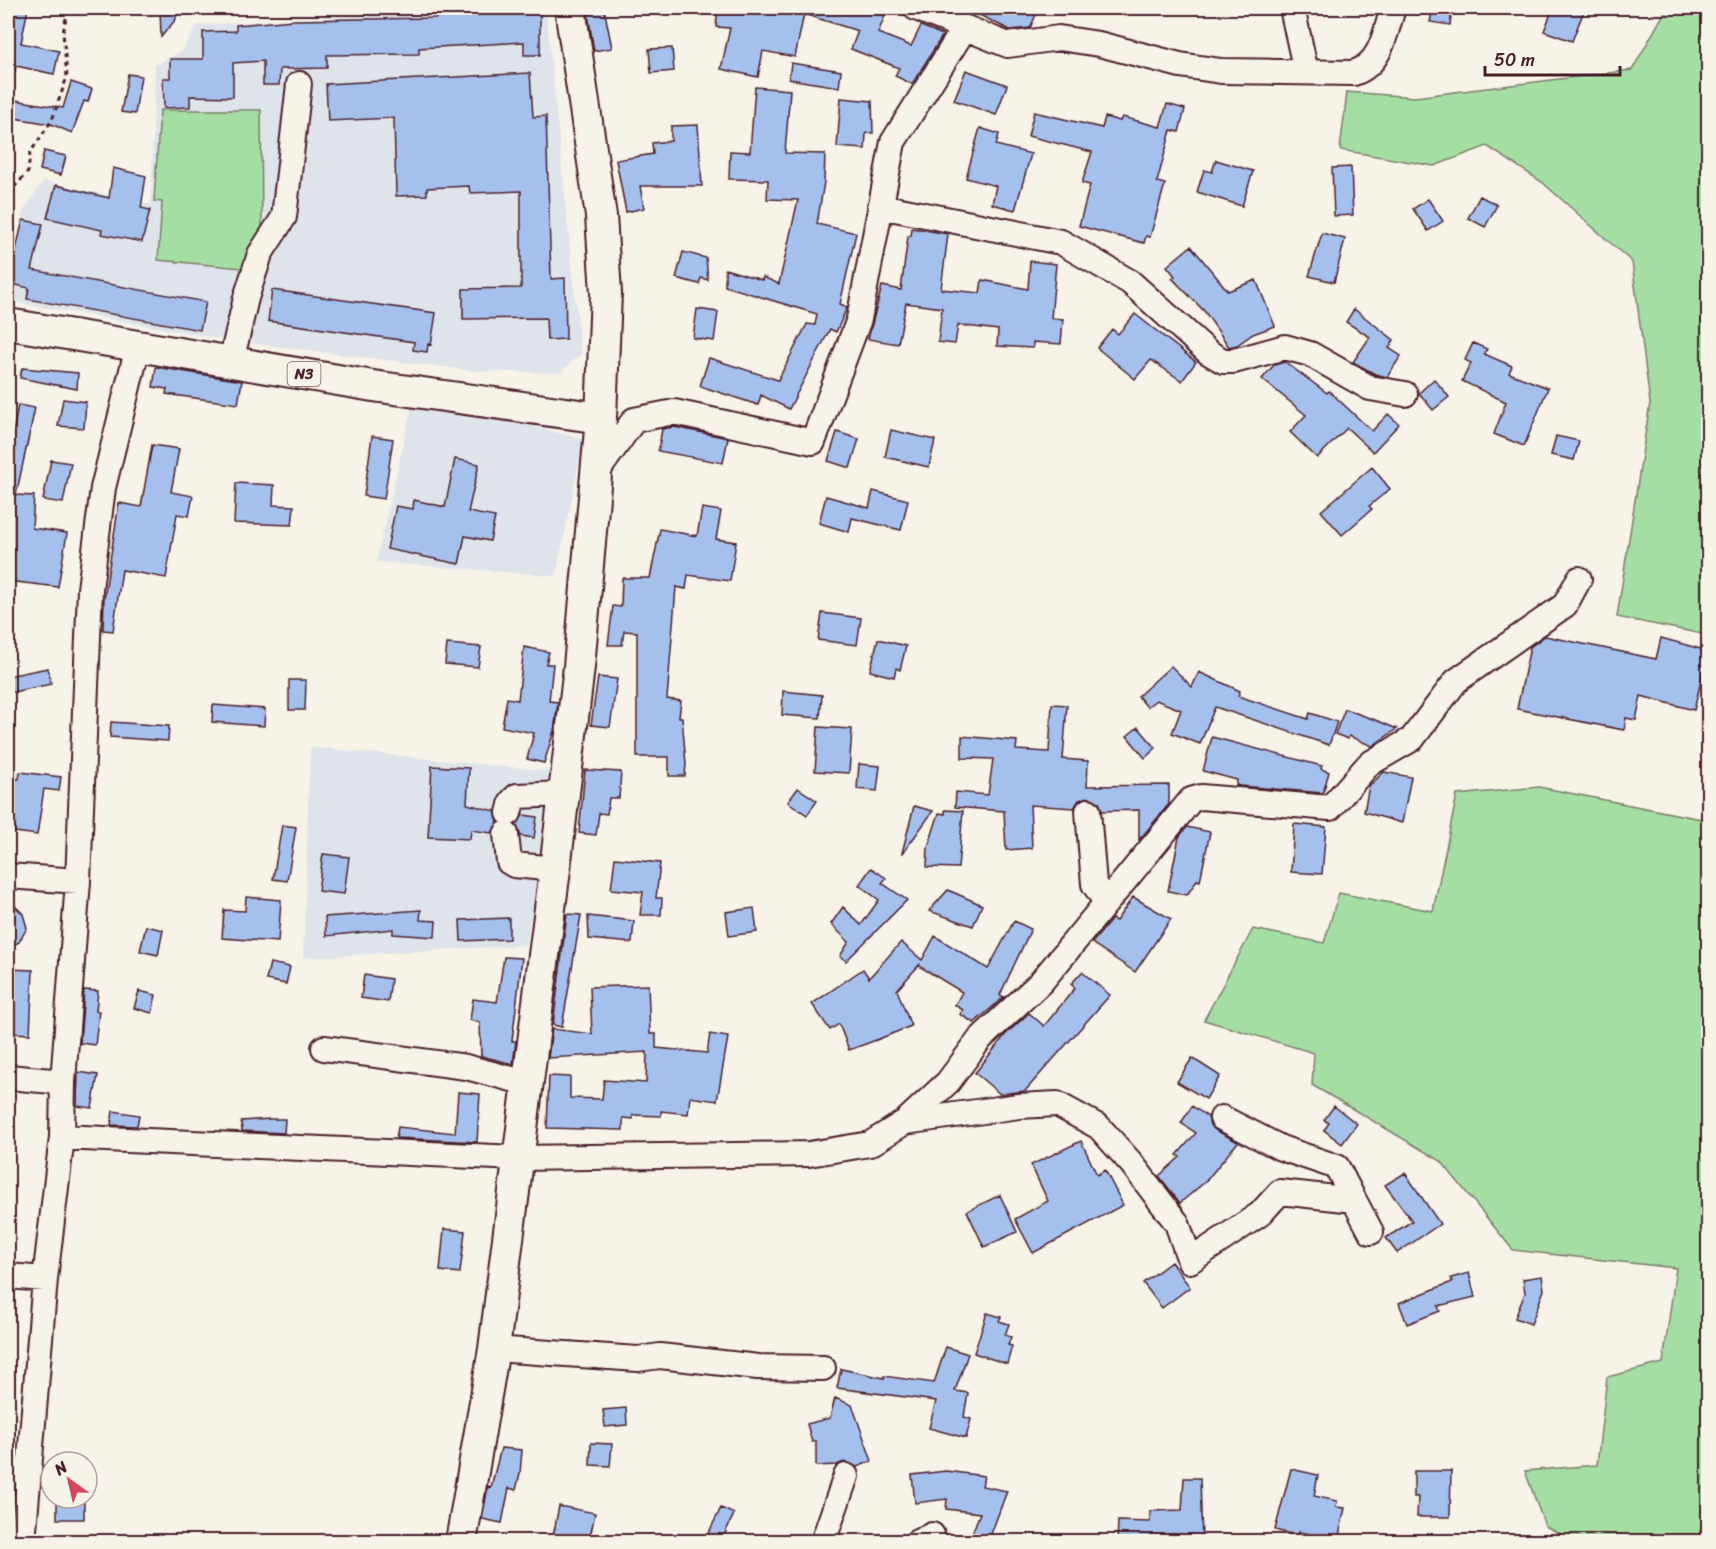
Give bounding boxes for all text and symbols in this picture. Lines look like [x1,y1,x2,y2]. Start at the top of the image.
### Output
scale bar [1485,39,1620,77]
text: 50 m [1494,44,1535,76]
road number: N3 [288,362,320,386]
north arrow [39,1450,99,1510]
text: N [47,1452,74,1484]

